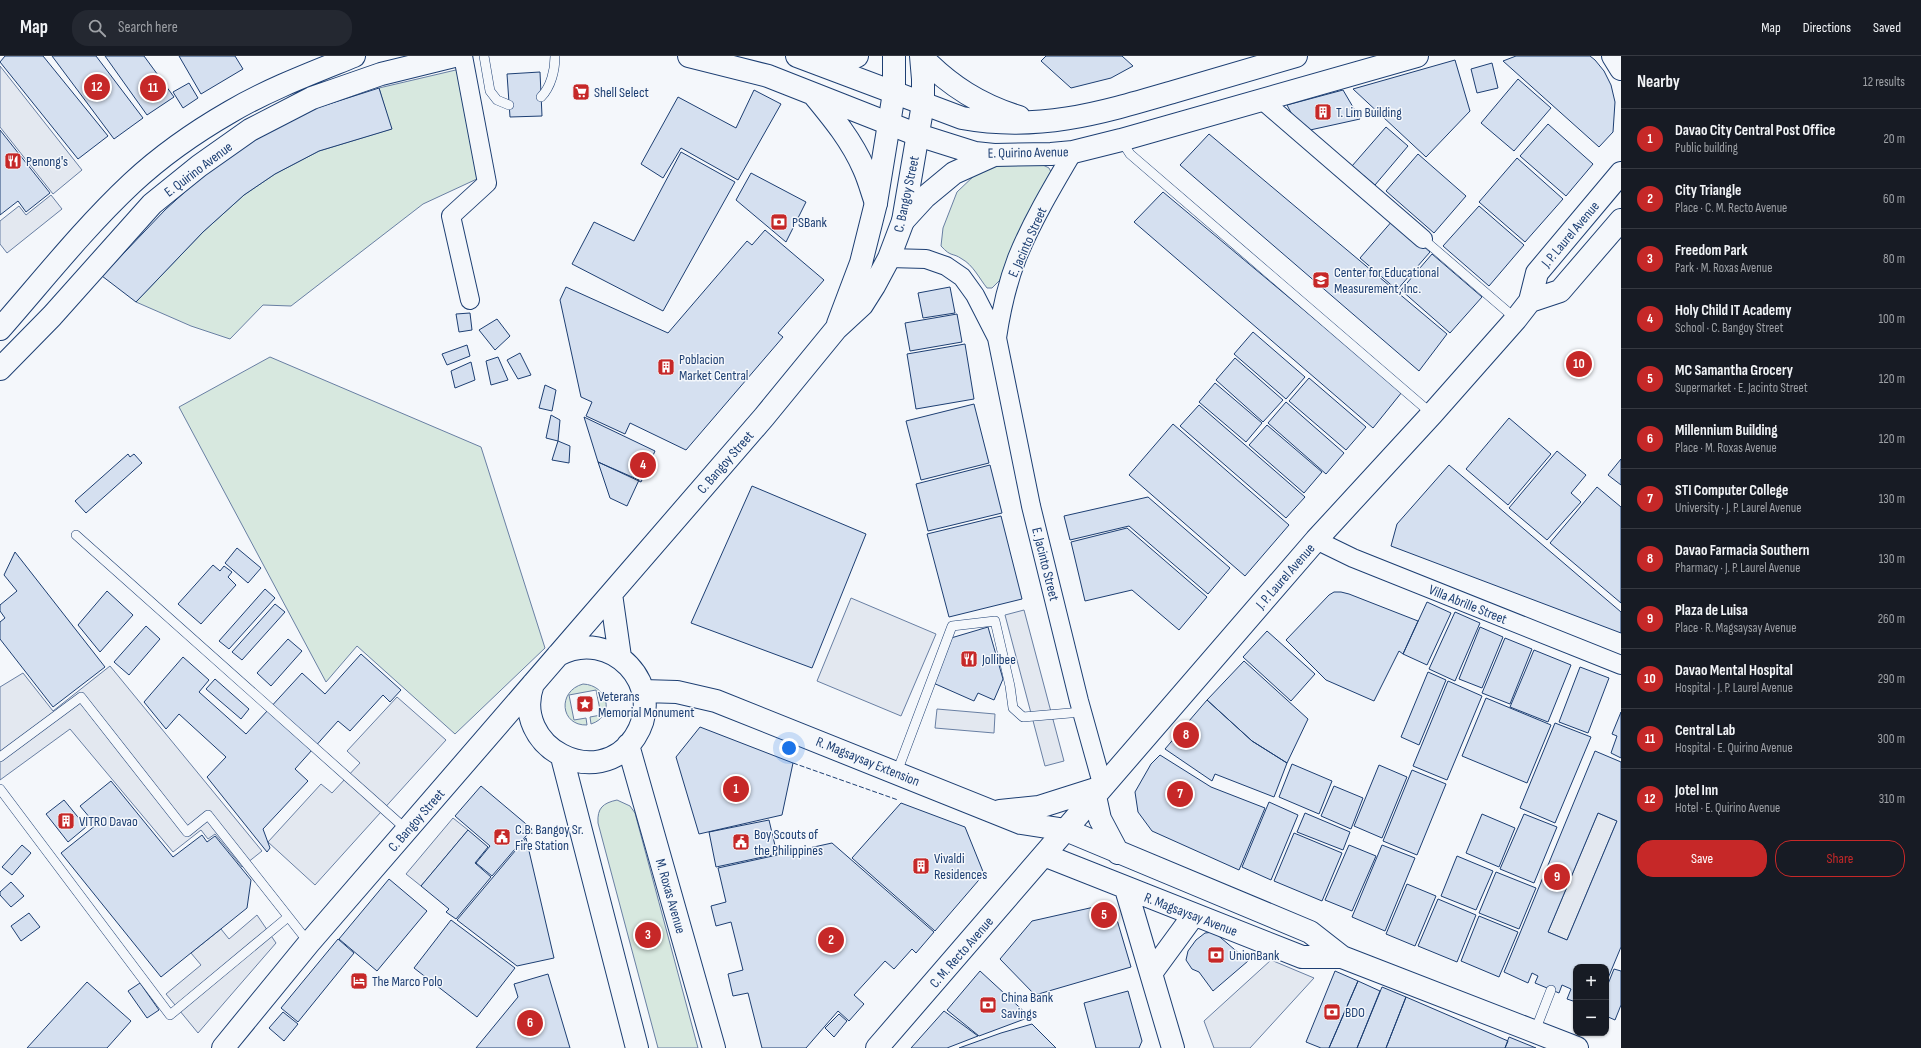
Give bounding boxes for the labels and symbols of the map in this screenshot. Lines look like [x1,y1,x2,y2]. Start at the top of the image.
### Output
pin: 12 [84,72,110,102]
pin: 11 [140,73,166,103]
supermarket icon: Shell Select [571,82,591,102]
place label: Shell Select [594,84,649,101]
building icon: T. Lim Building [1313,102,1333,122]
place label: T. Lim Building [1336,104,1402,121]
street label: E. Quirino Avenue [161,138,236,201]
street label: E. Quirino Avenue [987,143,1069,162]
restaurant icon: Penong's [3,151,23,171]
place label: Penong's [26,153,68,170]
street label: C. Bangoy Street [890,154,923,234]
street label: J. P. Laurel Avenue [1537,198,1603,272]
street label: E. Jacinto Street [1004,205,1050,280]
bank icon: PSBank [769,212,789,232]
place label: PSBank [792,214,828,231]
place label: Center for Educational Measurement, Inc. [1334,264,1439,297]
school or university icon: Center for Educational Measurement, Inc. [1311,270,1331,290]
pin: 10 [1566,349,1592,379]
place label: Poblacion Market Central [679,351,748,384]
building icon: Poblacion Market Central [656,357,676,377]
street label: C. Bangoy Street [693,427,757,497]
pin: 4 [630,450,656,480]
street label: E. Jacinto Street [1028,526,1063,603]
street label: J. P. Laurel Avenue [1252,540,1318,613]
street label: Villa Abrille Street [1426,581,1509,628]
restaurant icon: Jollibee [959,649,979,669]
place label: Jollibee [981,651,1016,668]
place label: Veterans Memorial Monument [598,688,695,721]
place icon: Veterans Memorial Monument [575,694,595,714]
pin: 8 [1173,720,1199,750]
street label: R. Magsaysay Extension [813,733,922,790]
your location [779,738,799,758]
pin: 1 [723,774,749,804]
pin: 7 [1167,779,1193,809]
street label: C. Bangoy Street [384,785,448,855]
building icon: VITRO Davao [56,811,76,831]
place label: VITRO Davao [79,813,138,830]
place label: C.B. Bangoy Sr. Fire Station [515,821,584,854]
place label: Boy Scouts of the Philippines [754,826,823,859]
public building icon: C.B. Bangoy Sr. Fire Station [492,827,512,847]
public building icon: Boy Scouts of the Philippines [731,832,751,852]
place label: Vivaldi Residences [934,850,987,883]
building icon: Vivaldi Residences [911,856,931,876]
street label: M. Roxas Avenue [652,857,689,936]
pin: 9 [1544,862,1570,892]
street label: R. Magsaysay Avenue [1142,889,1240,940]
pin: 5 [1091,900,1117,930]
street label: C. M. Recto Avenue [926,913,997,991]
pin: 3 [635,920,661,950]
pin: 2 [818,925,844,955]
bank icon: UnionBank [1206,945,1226,965]
place label: UnionBank [1229,947,1280,964]
hotel icon: The Marco Polo [349,971,369,991]
place label: The Marco Polo [372,973,443,990]
place label: China Bank Savings [1001,989,1054,1022]
bank icon: China Bank Savings [978,995,998,1015]
bank icon: BDO [1322,1002,1342,1022]
place label: BDO [1345,1004,1365,1021]
pin: 6 [517,1008,543,1038]

